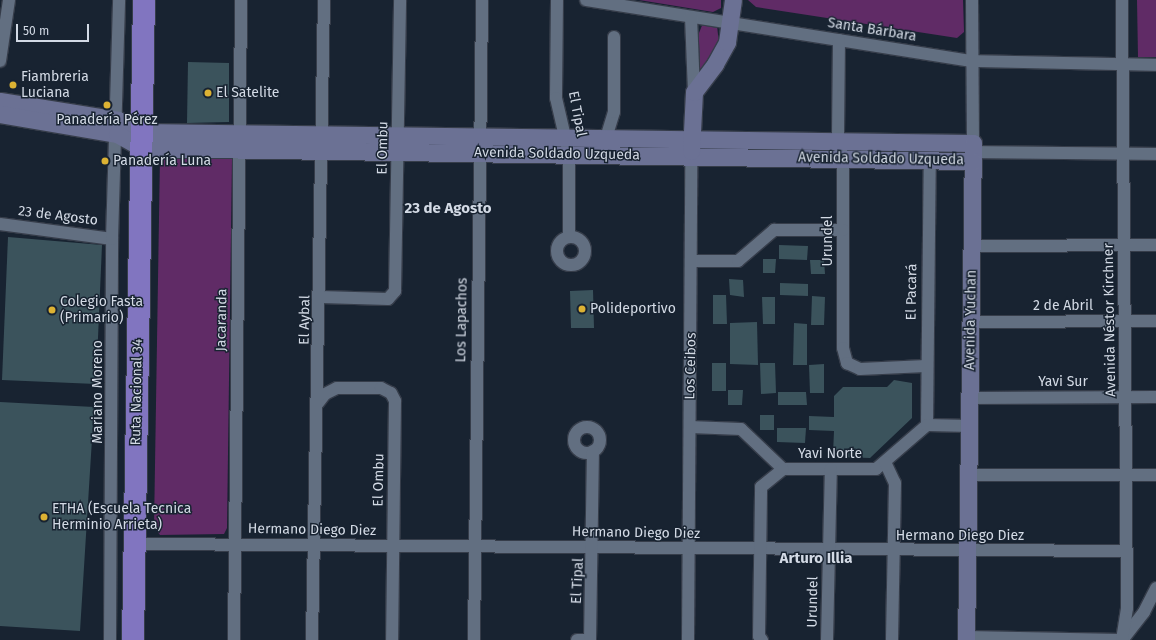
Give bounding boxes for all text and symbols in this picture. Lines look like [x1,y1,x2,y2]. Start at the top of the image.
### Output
street label: Santa Bárbara [826,15,918,45]
scale bar [18,16,91,42]
text: 50 m [23,24,49,38]
place label: Fiambreria Luciana [21,69,89,102]
marker: Fiambreria Luciana [8,80,18,90]
place label: El Satelite [216,85,279,101]
marker: El Satelite [203,88,213,98]
street label: El Tipal [564,90,590,138]
marker: Panadería Pérez [102,100,112,110]
place label: Panadería Pérez [56,112,158,128]
street label: El Ombu [374,121,392,175]
street label: Avenida Soldado Uzqueda [474,144,640,164]
street label: Avenida Soldado Uzqueda [798,149,964,169]
place label: Panadería Luna [113,153,211,169]
marker: Panadería Luna [100,156,110,166]
district label: 23 de Agosto [405,200,491,218]
street label: 23 de Agosto [17,203,99,229]
street label: Urundel [820,215,836,267]
street label: Avenida Néstor Kirchner [1100,243,1120,397]
street label: El Pacará [903,263,921,321]
street label: Avenida Yuchan [962,270,980,370]
street label: Los Lapachos [453,277,471,363]
street label: Jacaranda [213,288,231,352]
place label: Colegio Fasta (Primario) [60,294,143,326]
street label: El Aybal [296,295,314,345]
street label: 2 de Abril [1033,298,1093,314]
place label: Polideportivo [590,301,676,317]
marker: Polideportivo [577,304,587,314]
marker: Colegio Fasta (Primario) [47,305,57,315]
street label: Los Ceibos [682,332,700,400]
street label: Ruta Nacional 34 [128,338,146,446]
street label: Mariano Moreno [90,340,106,444]
street label: Yavi Sur [1038,374,1088,390]
street label: Yavi Norte [798,446,862,462]
street label: El Ombu [370,453,388,507]
place label: ETHA (Escuela Tecnica Herminio Arrieta) [52,501,191,534]
marker: ETHA (Escuela Tecnica Herminio Arrieta) [39,512,49,522]
street label: Hermano Diego Diez [248,520,376,540]
street label: Hermano Diego Diez [572,523,700,543]
street label: Hermano Diego Diez [896,528,1024,544]
district label: Arturo Illia [780,550,852,568]
street label: El Tipal [568,558,588,604]
street label: Urundel [804,576,822,628]

